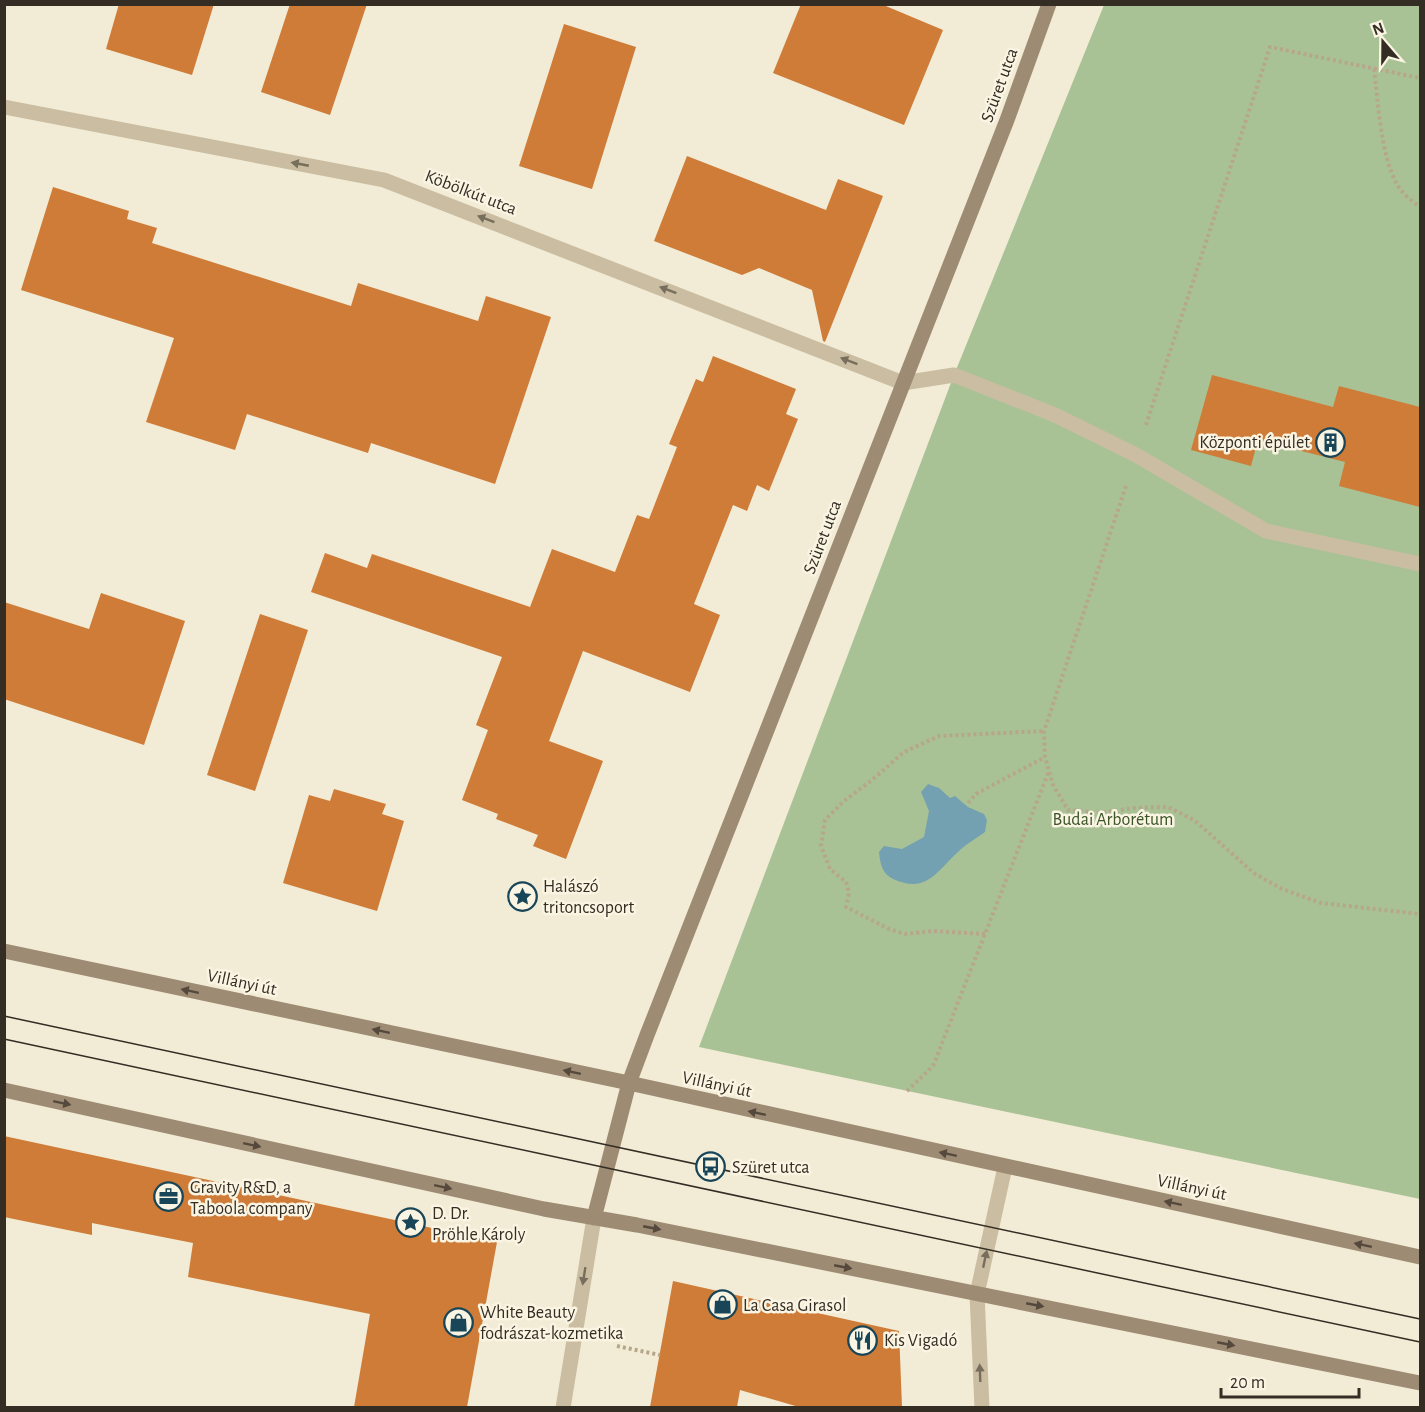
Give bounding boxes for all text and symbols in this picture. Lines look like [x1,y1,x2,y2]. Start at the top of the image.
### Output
north arrow [1353,12,1413,72]
text: N [1370,19,1386,38]
street label: Szüret utca [978,46,1022,125]
one-way arrow [290,159,309,168]
street label: Köbölkút utca [422,167,519,219]
one-way arrow [477,214,495,223]
one-way arrow [658,285,676,295]
one-way arrow [840,356,858,365]
building icon: Központi épület [1315,426,1347,458]
place label: Központi épület [1199,434,1310,452]
street label: Szüret utca [801,498,845,577]
park label: Budai Arborétum [1053,811,1174,829]
place label: Halászó tritoncsoport [543,878,634,917]
place icon: Halászó tritoncsoport [506,880,538,912]
street label: Villányi út [205,967,278,999]
one-way arrow [181,986,200,995]
one-way arrow [372,1026,390,1036]
one-way arrow [562,1067,581,1076]
street label: Villányi út [680,1069,753,1101]
one-way arrow [52,1099,71,1108]
one-way arrow [748,1107,767,1117]
one-way arrow [243,1141,262,1150]
one-way arrow [938,1149,957,1158]
bus stop icon: Szüret utca [695,1151,727,1183]
place label: Szüret utca [732,1159,809,1177]
street label: Villányi út [1155,1172,1228,1204]
place label: Gravity R&D, a Taboola company [190,1179,313,1218]
office icon: Gravity R&D, a Taboola company [153,1181,185,1213]
one-way arrow [433,1183,452,1192]
one-way arrow [1163,1198,1182,1207]
place label: D. Dr. Pröhle Károly [432,1205,526,1244]
place icon: D. Dr. Pröhle Károly [395,1207,427,1239]
one-way arrow [642,1224,661,1233]
one-way arrow [1354,1240,1373,1249]
one-way arrow [981,1249,990,1268]
one-way arrow [833,1263,852,1272]
one-way arrow [580,1266,589,1285]
shop icon: La Casa Girasol [706,1289,738,1321]
place label: La Casa Girasol [743,1297,846,1315]
one-way arrow [1025,1301,1044,1310]
place label: White Beauty fodrászat-kozmetika [480,1304,624,1343]
shop icon: White Beauty fodrászat-kozmetika [443,1306,475,1338]
restaurant icon: Kis Vigadó [847,1324,879,1356]
place label: Kis Vigadó [884,1332,957,1350]
one-way arrow [1217,1340,1236,1349]
scale bar [1221,1361,1359,1399]
one-way arrow [976,1363,985,1382]
text: 20 m [1230,1374,1265,1392]

